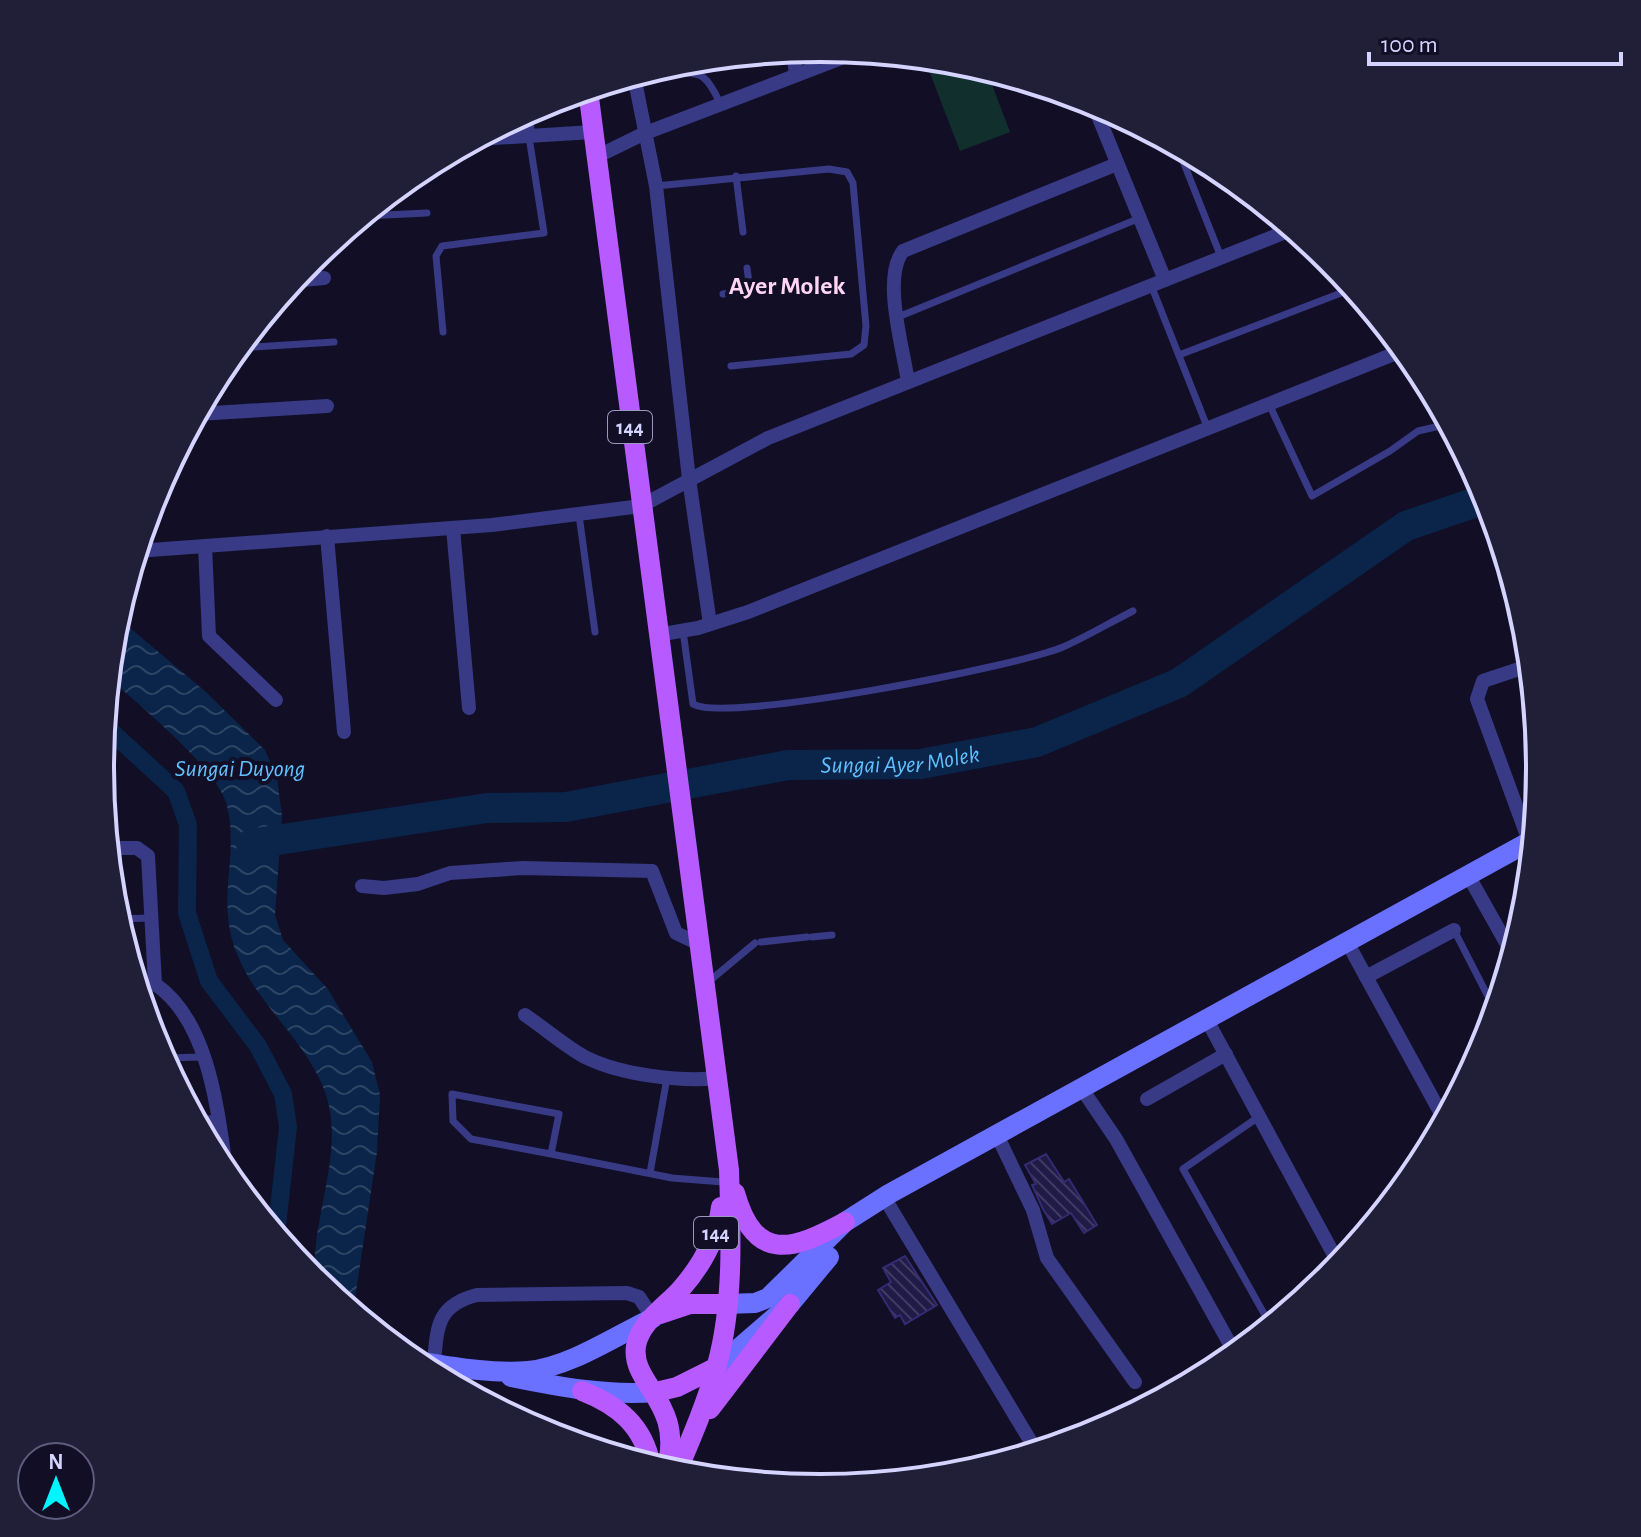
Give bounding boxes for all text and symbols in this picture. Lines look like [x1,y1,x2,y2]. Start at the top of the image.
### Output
scale bar [1369,16,1621,66]
text: 100 m [1381,33,1438,57]
district label: Ayer Molek [729,273,845,299]
road number: 144 [608,411,652,443]
water label: Sungai Ayer Molek [820,742,981,778]
water label: Sungai Duyong [175,757,305,781]
road number: 144 [694,1217,738,1249]
north arrow [16,1441,96,1521]
text: N [48,1451,64,1473]

